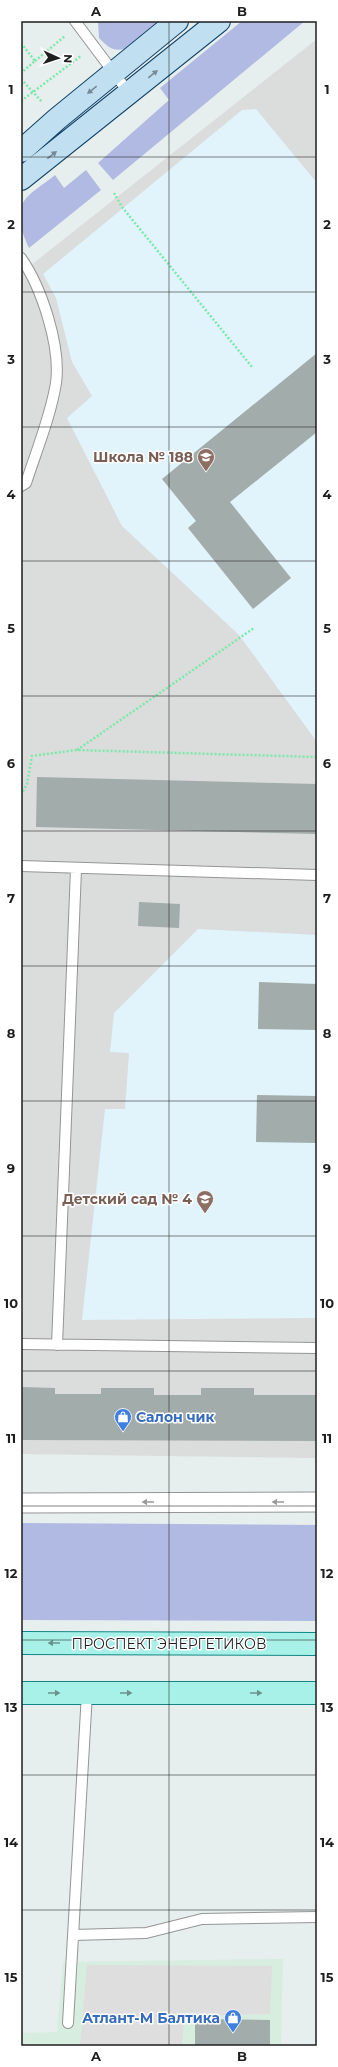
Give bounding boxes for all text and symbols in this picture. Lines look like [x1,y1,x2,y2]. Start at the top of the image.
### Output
text: A [90,3,102,19]
text: B [237,3,247,19]
north arrow [38,38,78,78]
text: N [61,54,75,63]
one-way arrow [148,69,159,78]
text: 1 [8,81,14,97]
text: 1 [324,81,330,97]
one-way arrow [87,86,98,95]
one-way arrow [46,151,57,159]
text: 2 [7,216,15,232]
text: 2 [323,216,331,232]
text: 3 [6,351,15,367]
text: 3 [322,351,331,367]
school or university icon: Школа № 188 [196,447,216,472]
place label: Школа № 188 [93,448,193,466]
text: 4 [7,486,16,502]
text: 4 [323,486,332,502]
text: 5 [7,620,15,636]
text: 5 [323,620,331,636]
text: 6 [7,755,16,771]
text: 6 [323,755,332,771]
text: 7 [7,890,15,906]
text: 7 [323,890,331,906]
text: 8 [7,1025,16,1041]
text: 8 [323,1025,332,1041]
text: 9 [7,1160,15,1176]
text: 9 [323,1160,331,1176]
school or university icon: Детский сад № 4 [195,1189,215,1214]
place label: Детский сад № 4 [62,1190,192,1208]
text: 10 [4,1295,18,1311]
text: 10 [320,1295,334,1311]
shop icon: Салон чик [113,1407,133,1432]
place label: Салон чик [136,1408,215,1426]
text: 11 [6,1430,16,1446]
text: 11 [322,1430,332,1446]
one-way arrow [141,1499,154,1505]
one-way arrow [271,1499,284,1505]
text: 12 [5,1565,18,1581]
text: 12 [321,1565,334,1581]
street label: ПРОСПЕКТ ЭНЕРГЕТИКОВ [72,1635,266,1653]
one-way arrow [47,1640,60,1646]
one-way arrow [48,1690,61,1696]
one-way arrow [120,1690,133,1696]
one-way arrow [250,1690,263,1696]
text: 13 [5,1699,18,1715]
text: 13 [321,1699,334,1715]
text: 14 [4,1834,18,1850]
text: 14 [320,1834,334,1850]
text: 15 [5,1969,18,1985]
text: 15 [321,1969,334,1985]
shop icon: Атлант-М Балтика [223,2008,243,2033]
place label: Атлант-М Балтика [82,2009,220,2027]
text: A [90,2048,102,2064]
text: B [237,2048,247,2064]

